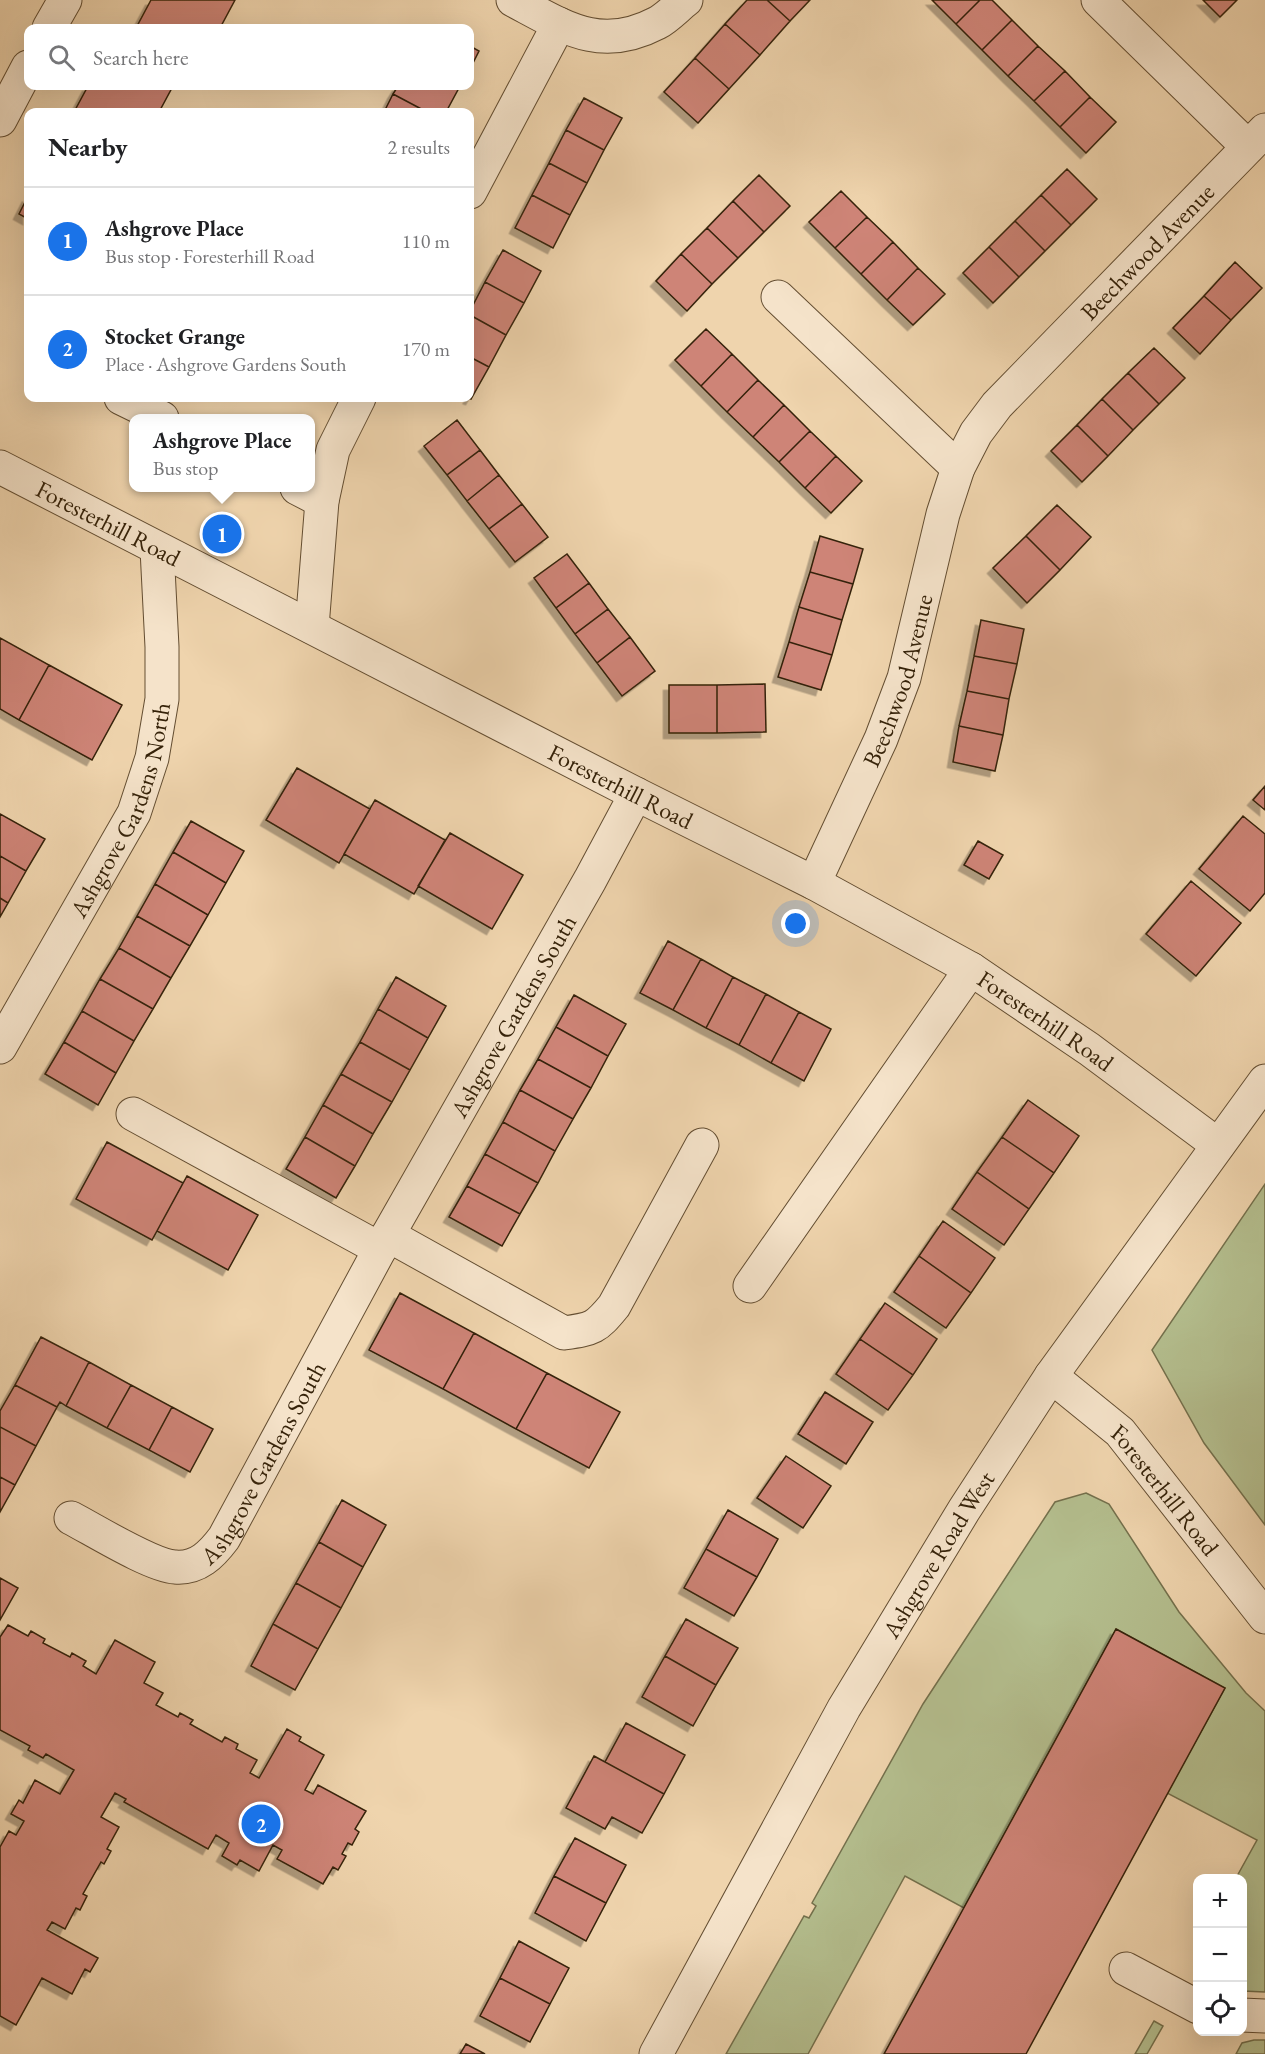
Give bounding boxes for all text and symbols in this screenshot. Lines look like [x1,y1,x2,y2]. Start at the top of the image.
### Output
search box [24,24,474,90]
icon: search [45,41,78,74]
text: Search here [93,43,188,72]
text: Nearby [48,130,128,164]
text: 2 results [387,134,450,160]
street label: Beechwood Avenue [1073,176,1221,326]
text: Ashgrove Place [105,214,244,243]
text: 1 [62,228,73,254]
text: 110 m [402,228,450,254]
text: Bus stop · Foresterhill Road [105,243,315,269]
text: Stocket Grange [105,322,245,351]
text: 2 [62,336,73,362]
text: 170 m [402,336,450,362]
text: Place · Ashgrove Gardens South [105,351,347,377]
popup [129,414,315,492]
text: Ashgrove Place [153,426,291,455]
text: Bus stop [153,455,218,481]
street label: Foresterhill Road [31,473,187,573]
pin: 1 [202,512,242,556]
street label: Beechwood Avenue [855,591,939,771]
street label: Ashgrove Gardens North [62,700,177,924]
street label: Foresterhill Road [543,736,699,836]
street label: Ashgrove Gardens South [442,909,583,1124]
your location [781,909,810,938]
street label: Foresterhill Road [972,963,1121,1078]
street label: Ashgrove Gardens South [193,1356,332,1572]
street label: Foresterhill Road [1105,1416,1227,1562]
street label: Ashgrove Road West [874,1464,1001,1644]
pin: 2 [242,1802,280,1846]
map controls [1193,1874,1247,2036]
button: + [1193,1874,1247,1928]
button: − [1193,1928,1247,1982]
button: locate [1193,1982,1247,2036]

